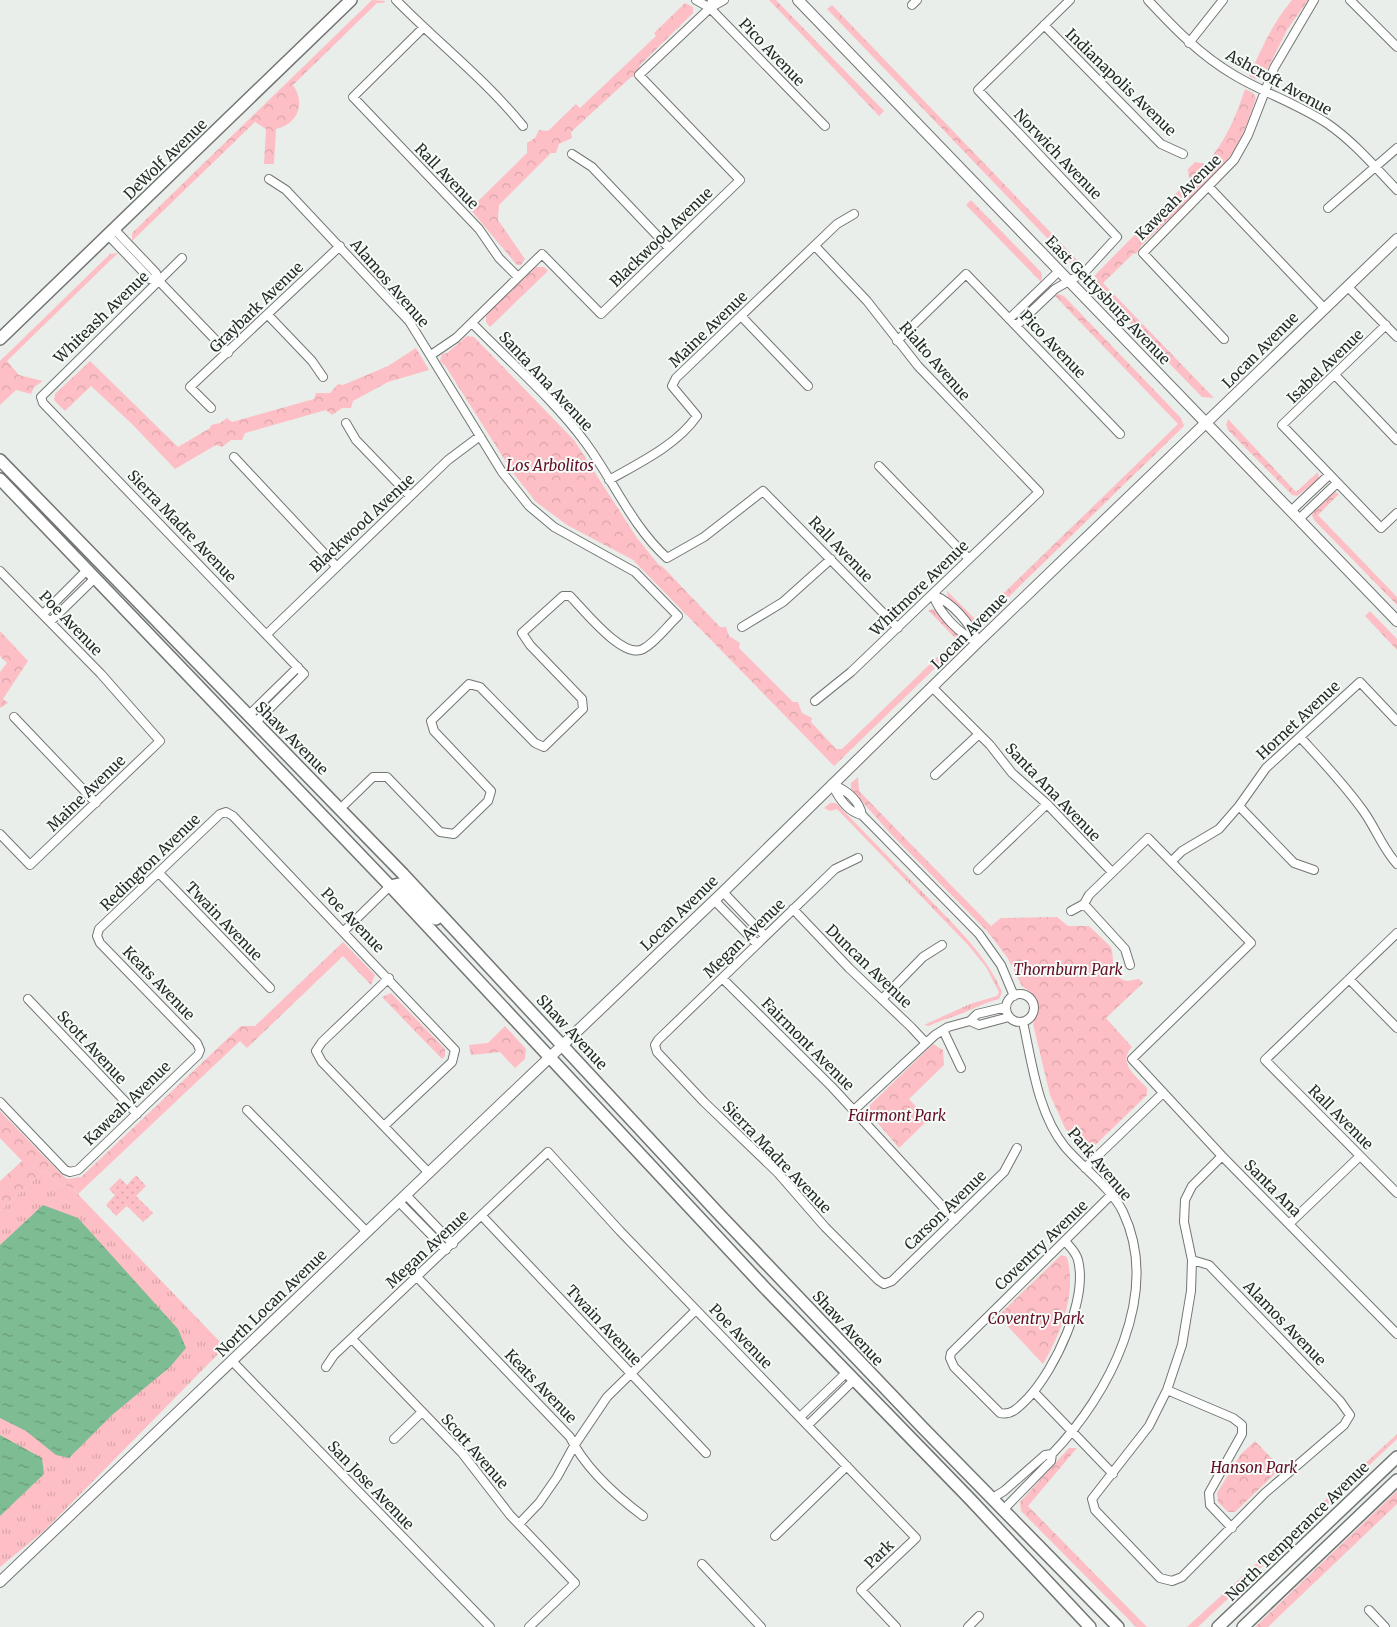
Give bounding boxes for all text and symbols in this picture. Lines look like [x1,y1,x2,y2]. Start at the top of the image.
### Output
street label: Pico Avenue [735,14,809,90]
street label: Indianapolis Avenue [1062,24,1180,140]
street label: Ashcroft Avenue [1222,45,1335,119]
street label: Norwich Avenue [1010,105,1106,203]
street label: DeWolf Avenue [119,114,211,203]
street label: Rall Avenue [411,139,483,213]
street label: Kaweah Avenue [1131,150,1225,244]
street label: Blackwood Avenue [606,183,717,291]
street label: East Gettysburg Avenue [1042,232,1175,368]
street label: Alamos Avenue [346,234,434,331]
street label: Graybark Avenue [205,257,307,357]
street label: Whiteash Avenue [49,267,152,368]
street label: Maine Avenue [665,287,751,371]
street label: Pico Avenue [1016,306,1090,382]
street label: Locan Avenue [1218,308,1302,392]
street label: Rialto Avenue [896,318,975,404]
street label: Isabel Avenue [1283,325,1367,407]
street label: Santa Ana Avenue [495,327,597,435]
park label: Los Arbolitos [506,456,594,475]
street label: Sierra Madre Avenue [123,466,241,586]
street label: Blackwood Avenue [306,470,418,576]
street label: Rall Avenue [805,512,877,586]
street label: Whitmore Avenue [865,536,972,641]
street label: Poe Avenue [35,587,107,659]
street label: Locan Avenue [927,589,1011,673]
street label: Hornet Avenue [1252,676,1344,763]
street label: Shaw Avenue [252,698,333,779]
street label: Santa Ana Avenue [1001,739,1105,845]
street label: Maine Avenue [43,751,129,835]
street label: Redington Avenue [96,809,204,915]
street label: Locan Avenue [636,871,722,955]
street label: Twain Avenue [182,878,267,965]
street label: Poe Avenue [317,884,389,956]
street label: Megan Avenue [699,894,789,982]
street label: Duncan Avenue [822,920,916,1012]
street label: Keats Avenue [119,942,199,1024]
park label: Thornburn Park [1013,960,1123,979]
street label: Shaw Avenue [532,991,612,1074]
street label: Fairmont Avenue [758,994,859,1095]
street label: Scott Avenue [53,1006,131,1088]
street label: Kaweah Avenue [80,1057,174,1149]
street label: Rall Avenue [1305,1081,1378,1154]
street label: Sierra Madre Avenue [718,1097,836,1217]
park label: Fairmont Park [847,1106,947,1125]
street label: Park Avenue [1064,1124,1136,1205]
street label: Santa Ana [1240,1155,1306,1221]
street label: Carson Avenue [900,1166,990,1254]
street label: Coventry Avenue [991,1196,1092,1294]
street label: Megan Avenue [382,1206,472,1292]
street label: North Locan Avenue [212,1245,330,1361]
street label: Alamos Avenue [1239,1276,1330,1370]
street label: Twain Avenue [562,1281,646,1369]
street label: Shaw Avenue [808,1287,888,1370]
street label: Poe Avenue [705,1300,777,1372]
park label: Coventry Park [987,1309,1085,1328]
street label: Keats Avenue [501,1345,581,1427]
street label: Scott Avenue [437,1410,513,1493]
street label: San Jose Avenue [324,1437,418,1533]
street label: North Temperance Avenue [1221,1457,1373,1605]
park label: Hanson Park [1209,1458,1298,1477]
street label: Park [860,1535,898,1572]

